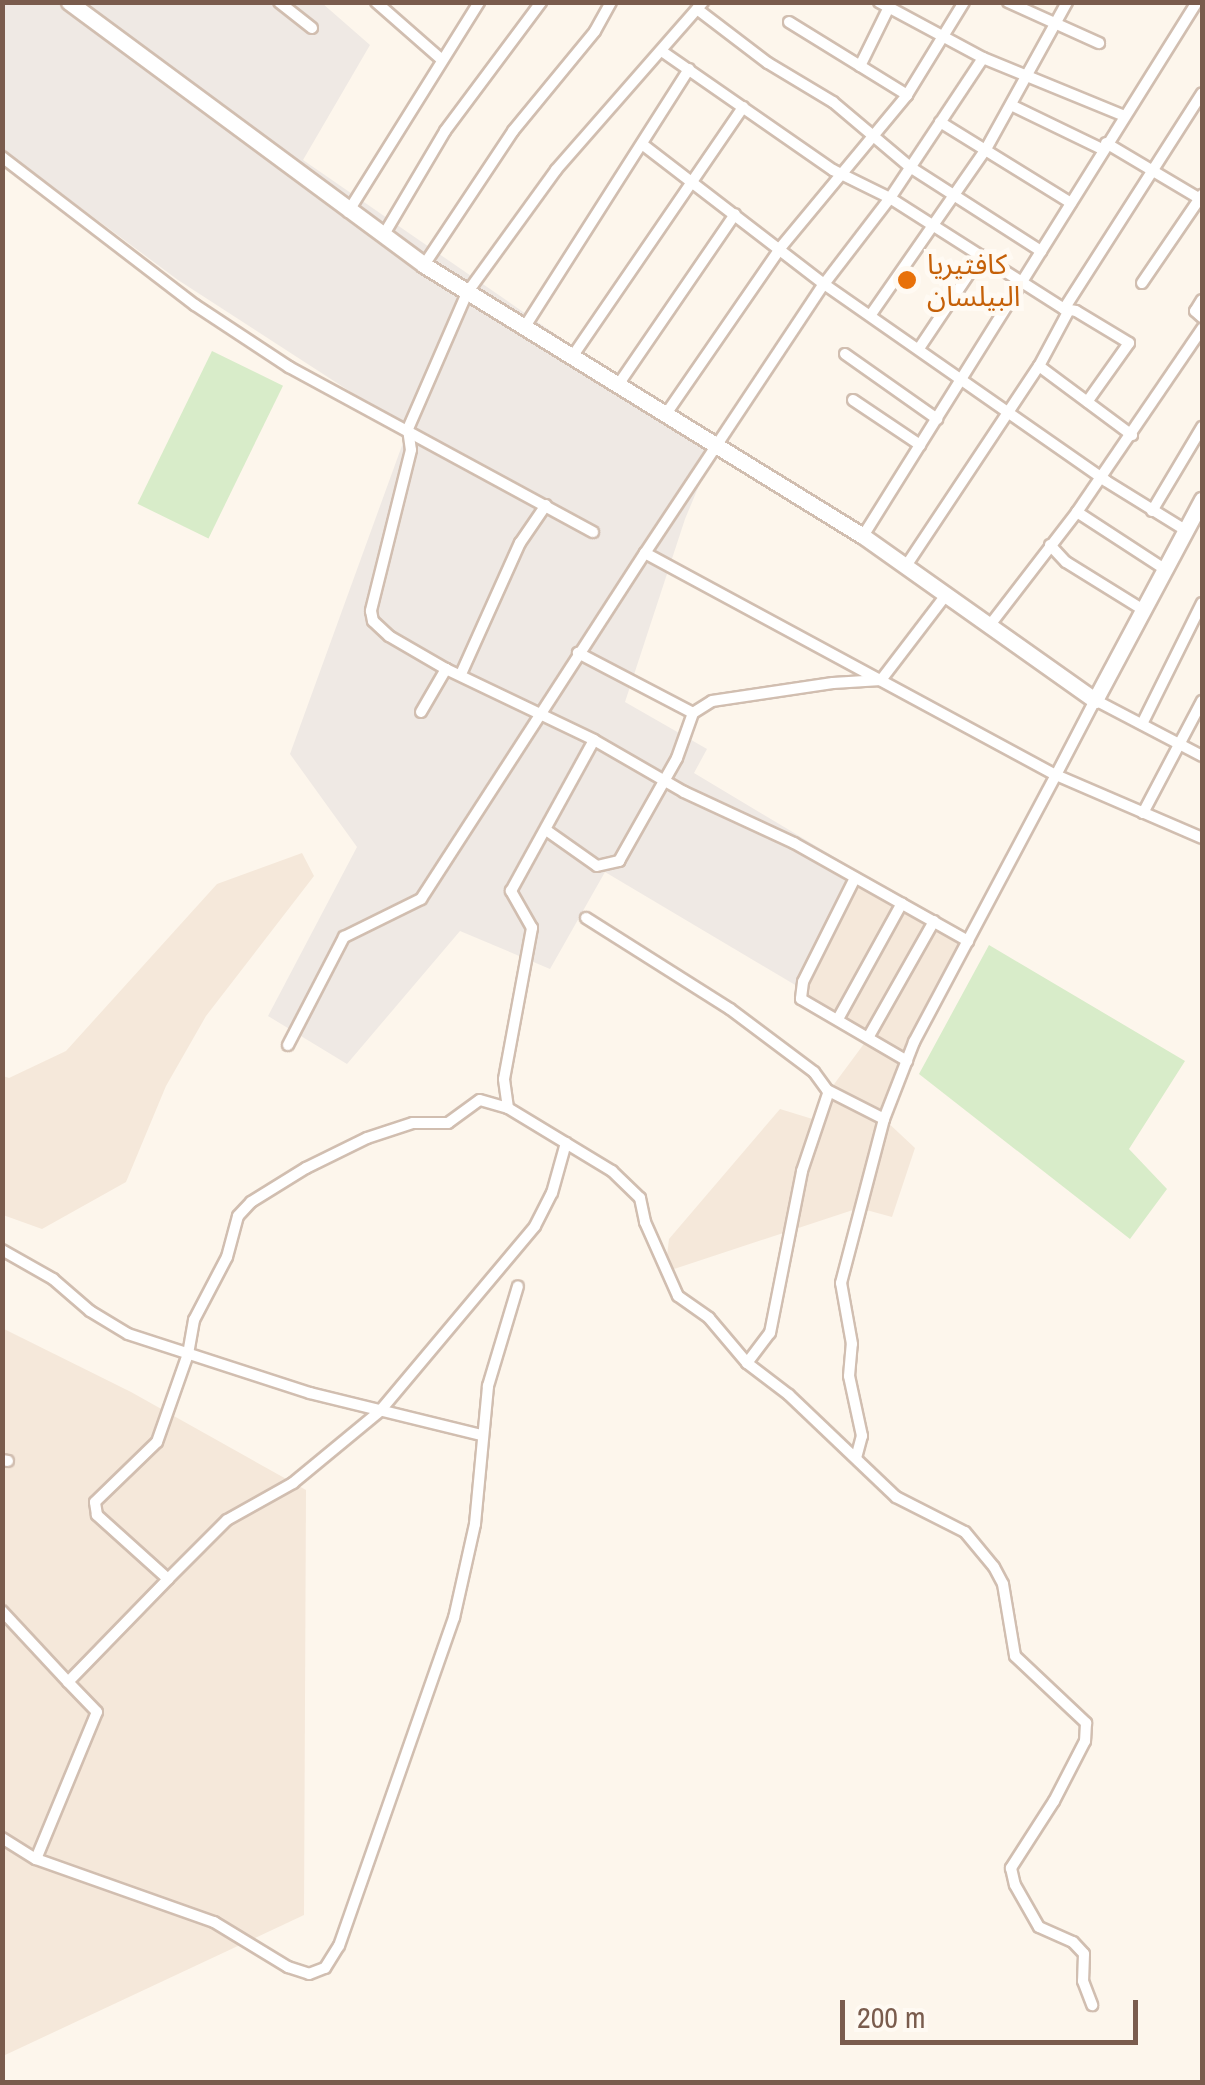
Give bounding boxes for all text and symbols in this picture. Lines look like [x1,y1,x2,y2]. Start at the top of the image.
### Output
place label: كافتيريا البيلسان [927,247,1021,313]
marker: كافتيريا البيلسان [896,269,918,291]
scale bar [845,1980,1142,2042]
text: 200 m [857,1997,925,2037]

